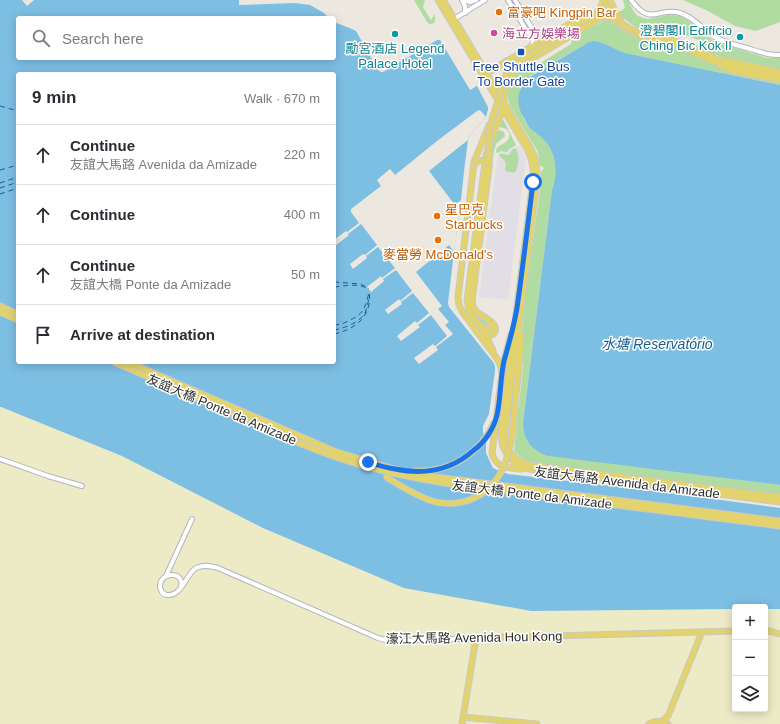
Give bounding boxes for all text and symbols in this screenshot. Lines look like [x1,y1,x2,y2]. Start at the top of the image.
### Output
place label: 富豪吧 Kingpin Bar [507,5,617,20]
marker: 富豪吧 Kingpin Bar [494,7,504,17]
search box [16,16,336,60]
place label: 澄碧閣II Edifício Ching Bic Kok II [640,23,732,53]
place label: 海立方娛樂場 [502,26,580,41]
icon: search [30,27,52,49]
marker: 海立方娛樂場 [489,28,499,38]
marker: 勵宮酒店 Legend Palace Hotel [390,29,400,39]
text: Search here [62,30,144,47]
marker: 澄碧閣II Edifício Ching Bic Kok II [735,32,745,42]
place label: 勵宮酒店 Legend Palace Hotel [346,41,445,71]
marker: Free Shuttle Bus To Border Gate [516,47,526,57]
place label: Free Shuttle Bus To Border Gate [473,59,570,89]
text: 9 min [32,88,76,107]
text: Walk · 670 m [244,91,320,106]
text: Continue [70,137,135,154]
icon: ahead [32,144,54,166]
text: 220 m [284,147,320,162]
text: 友誼大馬路 Avenida da Amizade [70,157,257,172]
route start [524,173,542,191]
place label: 星巴克 Starbucks [445,202,503,232]
icon: ahead [32,204,54,226]
text: Continue [70,206,135,223]
text: 400 m [284,207,320,222]
marker: 星巴克 Starbucks [432,211,442,221]
marker: 麥當勞 McDonald's [433,235,443,245]
place label: 麥當勞 McDonald's [383,247,494,262]
text: Continue [70,257,135,274]
icon: ahead [32,264,54,286]
text: 50 m [291,267,320,282]
text: 友誼大橋 Ponte da Amizade [70,277,231,292]
icon: arrive [32,324,54,346]
text: Arrive at destination [70,326,215,343]
water label: 水塘 Reservatório [601,336,713,352]
street label: 友誼大橋 Ponte da Amizade [145,371,299,448]
route end [359,453,377,471]
street label: 友誼大馬路 Avenida da Amizade [533,464,721,501]
street label: 友誼大橋 Ponte da Amizade [451,477,613,512]
map controls [732,604,768,712]
button: + [732,604,768,640]
street label: 濠江大馬路 Avenida Hou Kong [385,628,563,647]
button: − [732,640,768,676]
button: layers [732,676,768,712]

